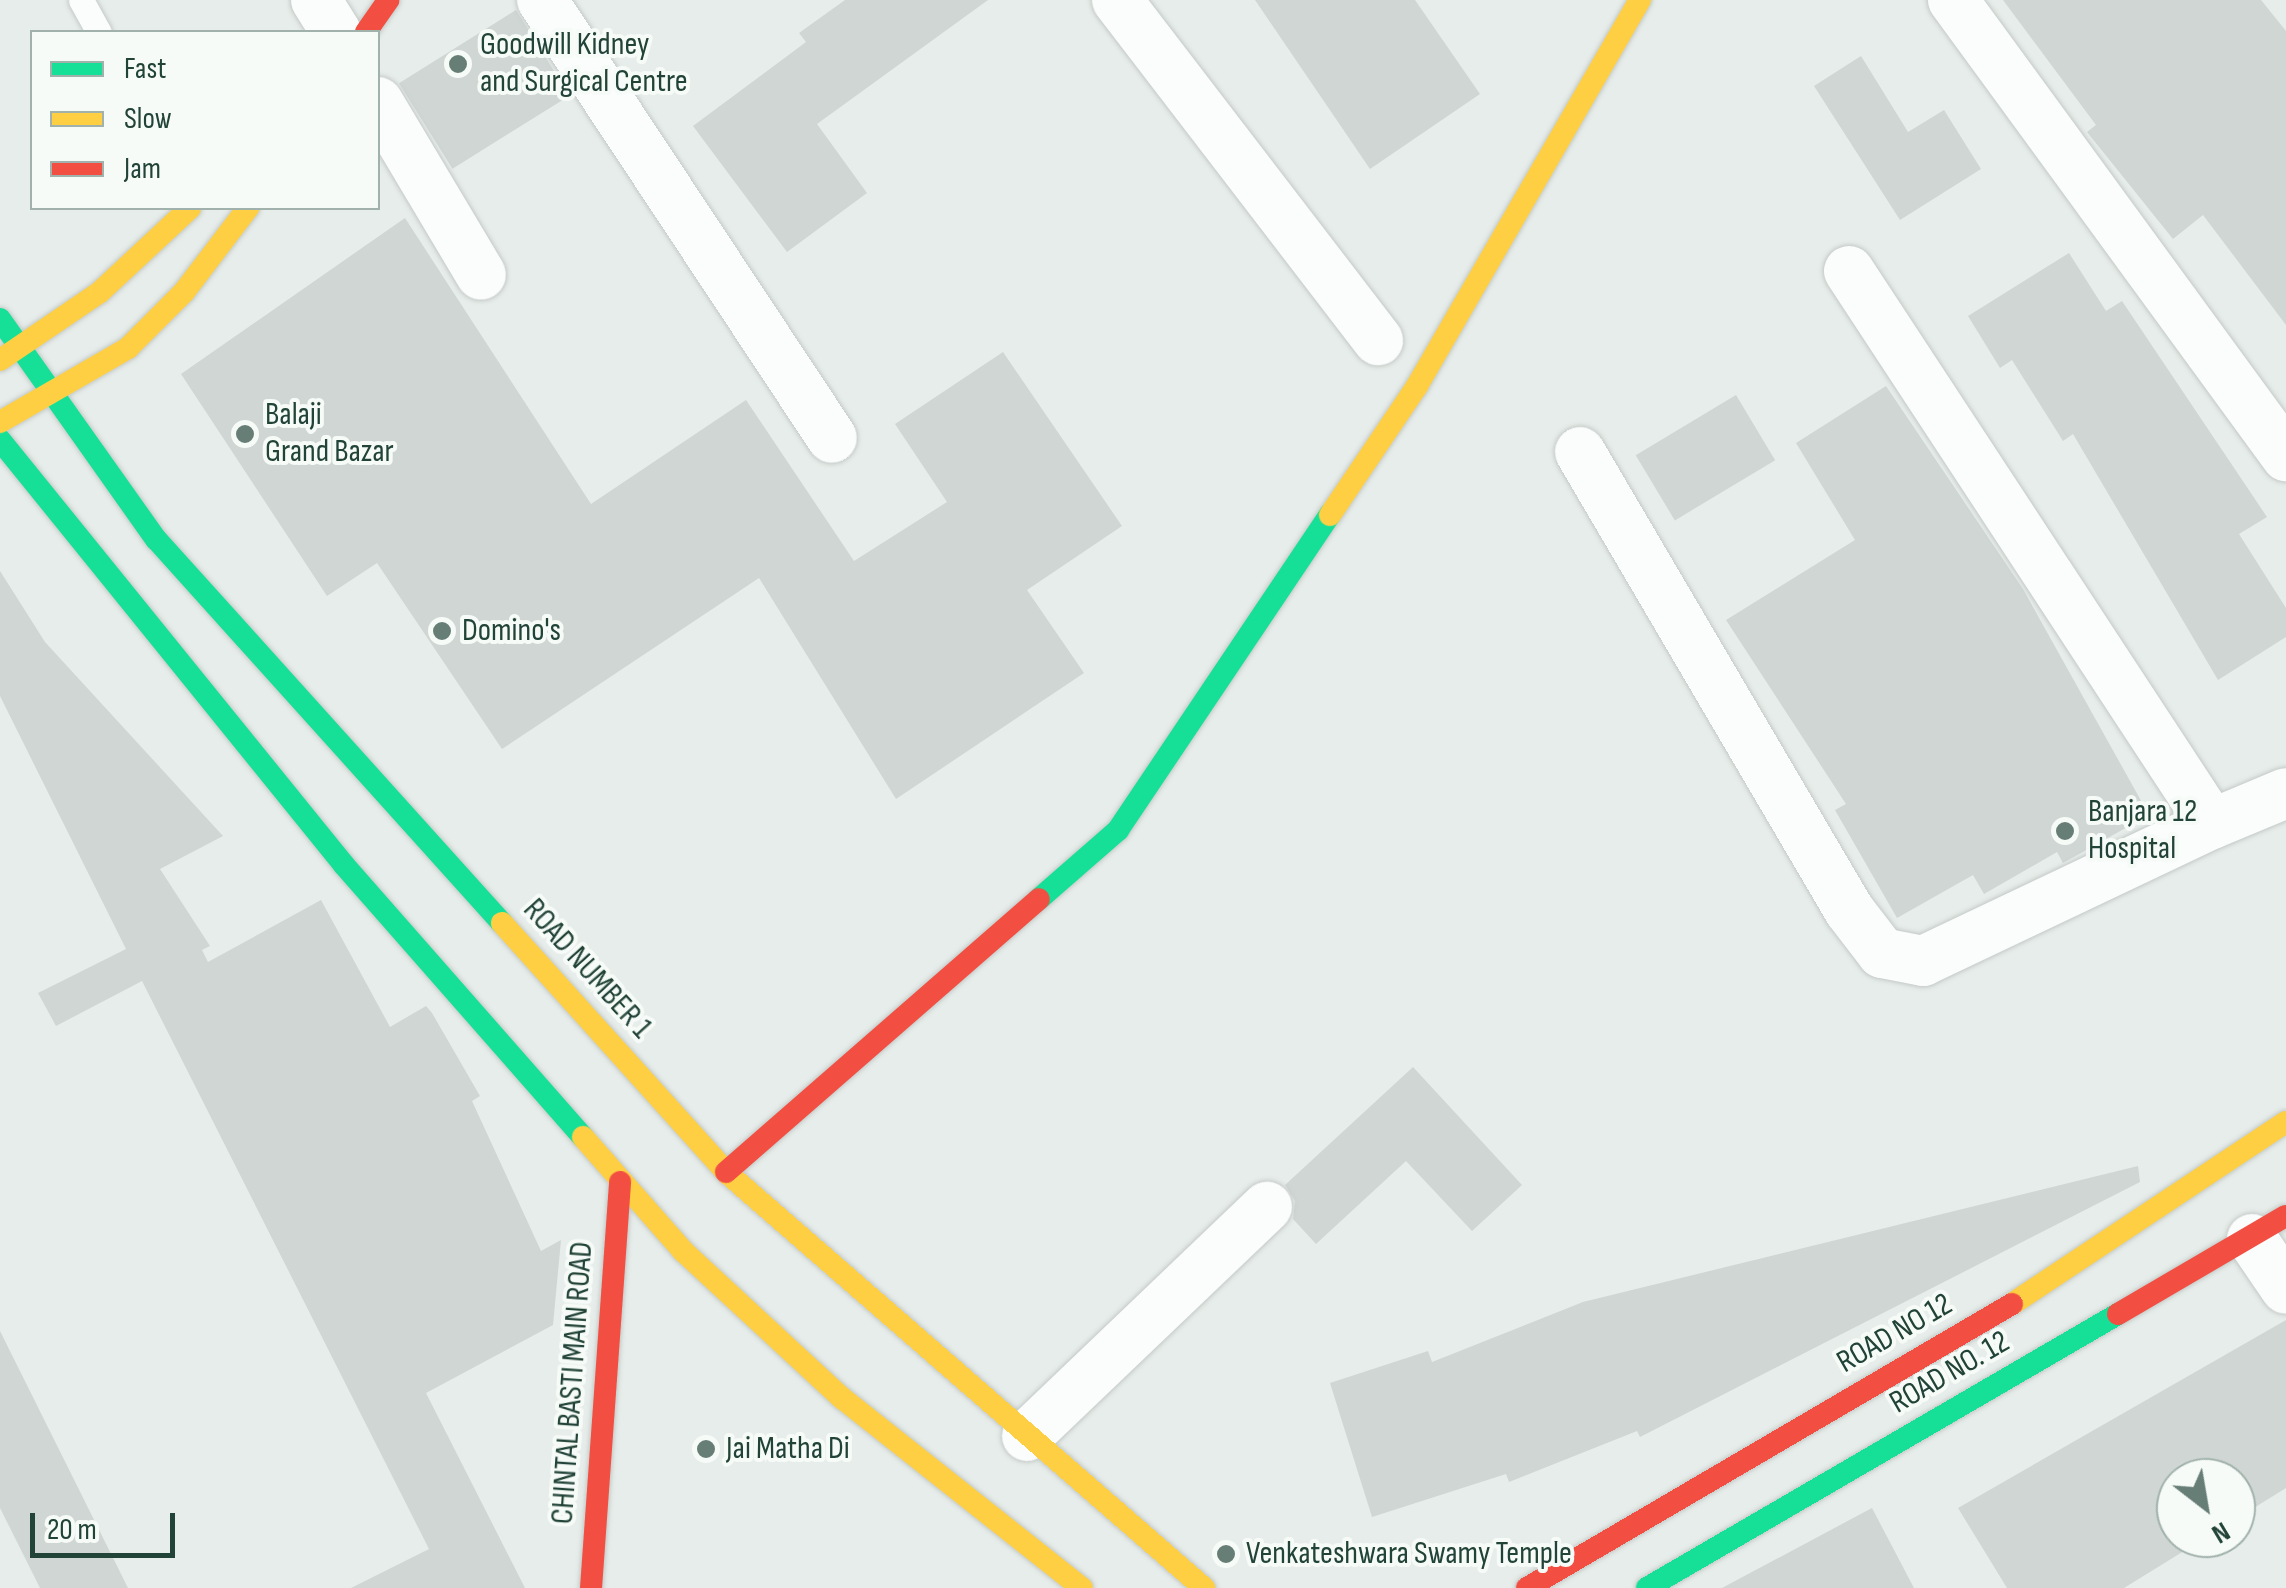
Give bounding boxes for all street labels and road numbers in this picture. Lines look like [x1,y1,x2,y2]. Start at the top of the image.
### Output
street label: ROAD NUMBER 1 [514,891,660,1047]
street label: CHINTAL BASTI MAIN ROAD [544,1241,602,1525]
street label: ROAD NO 12 [1831,1286,1959,1382]
street label: ROAD NO. 12 [1883,1323,2017,1423]

